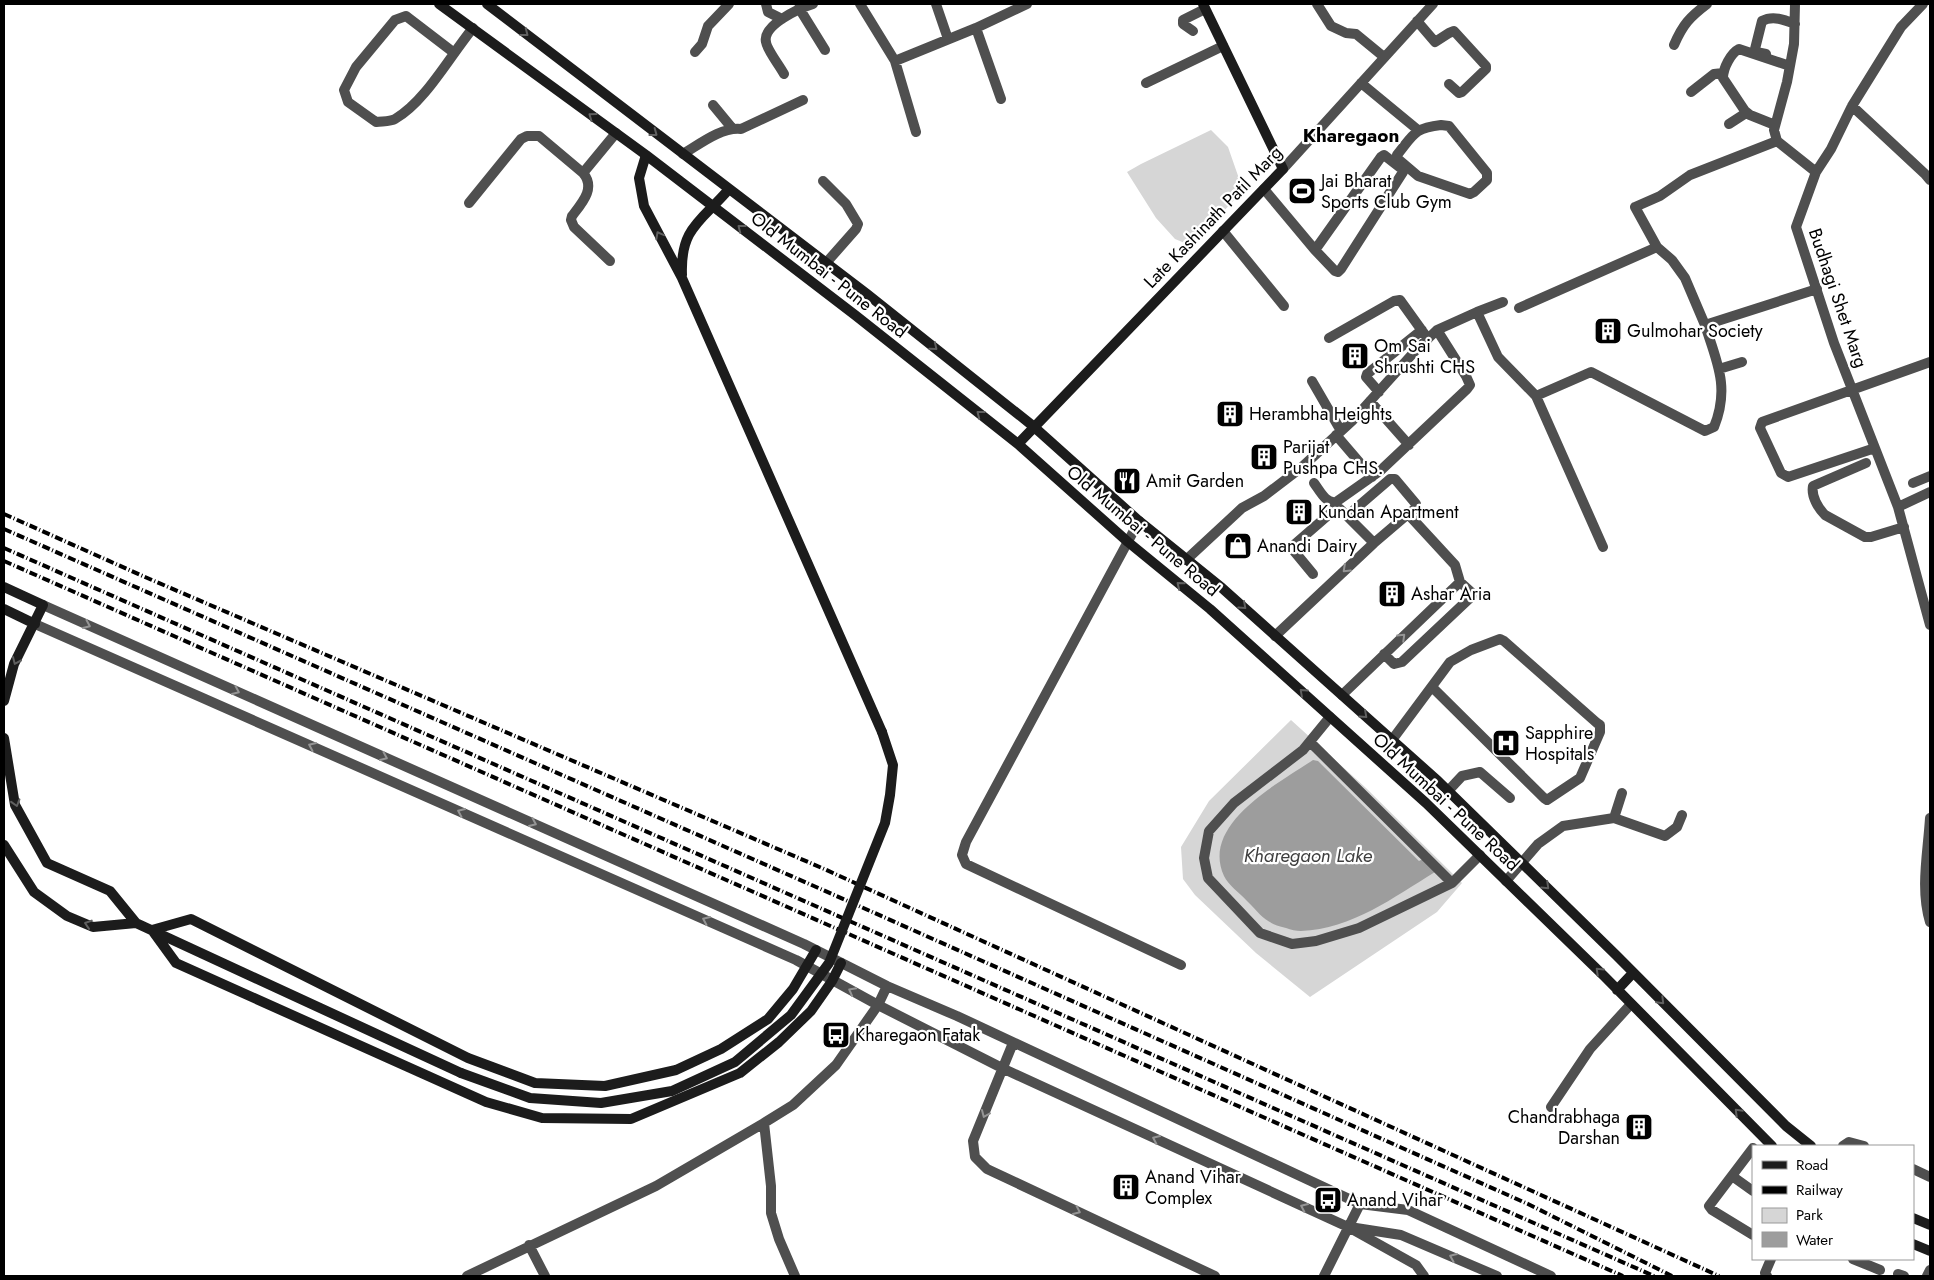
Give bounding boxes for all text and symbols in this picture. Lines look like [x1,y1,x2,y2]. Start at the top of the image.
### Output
one-way arrow [519,28,528,36]
one-way arrow [589,113,598,121]
district label: Kharegaon [1303,122,1399,149]
one-way arrow [648,127,657,135]
street label: Late Kashinath Patil Marg [1138,140,1288,294]
place label: Jai Bharat Sports Club Gym [1319,168,1452,215]
sports icon: Jai Bharat Sports Club Gym [1287,176,1317,206]
street label: Old Mumbai - Pune Road [745,206,913,344]
one-way arrow [738,225,747,233]
street label: Budhagi Shet Marg [1802,225,1874,371]
one-way arrow [656,231,666,240]
building icon: Gulmohar Society [1593,316,1623,346]
place label: Gulmohar Society [1627,318,1763,344]
place label: Om Sai Shrushti CHS [1374,333,1475,380]
building icon: Om Sai Shrushti CHS [1340,341,1370,371]
one-way arrow [928,342,937,350]
building icon: Herambha Heights [1215,399,1245,429]
place label: Herambha Heights [1249,401,1392,427]
one-way arrow [976,411,985,420]
place label: Parijat Pushpa CHS. [1283,434,1383,481]
building icon: Parijat Pushpa CHS. [1249,442,1279,472]
street label: Old Mumbai - Pune Road [1061,459,1225,603]
restaurant icon: Amit Garden [1112,466,1142,496]
place label: Amit Garden [1146,468,1244,494]
building icon: Kundan Apartment [1284,497,1314,527]
place label: Kundan Apartment [1318,499,1459,525]
shop icon: Anandi Dairy [1223,531,1253,561]
place label: Anandi Dairy [1257,533,1357,559]
one-way arrow [1342,563,1351,572]
building icon: Ashar Aria [1377,579,1407,609]
place label: Ashar Aria [1411,581,1491,607]
one-way arrow [1177,582,1186,590]
one-way arrow [1237,601,1246,610]
one-way arrow [82,618,91,629]
one-way arrow [1396,634,1405,643]
one-way arrow [12,656,23,665]
one-way arrow [231,685,240,695]
one-way arrow [1299,689,1308,698]
one-way arrow [1358,709,1367,718]
place label: Sapphire Hospitals [1525,720,1594,767]
street label: Old Mumbai - Pune Road [1367,727,1525,877]
hospital icon: Sapphire Hospitals [1491,728,1521,758]
one-way arrow [308,742,317,753]
one-way arrow [379,751,388,762]
one-way arrow [11,798,21,807]
one-way arrow [457,808,466,819]
one-way arrow [528,817,537,828]
water label: Kharegaon Lake [1244,842,1373,869]
one-way arrow [1540,880,1549,889]
one-way arrow [702,916,711,927]
one-way arrow [84,919,92,929]
one-way arrow [1596,968,1605,977]
one-way arrow [848,987,857,997]
one-way arrow [1655,995,1664,1004]
bus stop icon: Kharegaon Fatak [821,1020,851,1050]
place label: Kharegaon Fatak [855,1022,980,1048]
place label: Chandrabhaga Darshan [1508,1104,1620,1151]
one-way arrow [1735,1108,1744,1117]
one-way arrow [980,1109,991,1118]
building icon: Chandrabhaga Darshan [1624,1112,1654,1142]
one-way arrow [1152,1134,1161,1145]
legend [1752,1145,1914,1260]
text: Road [1796,1154,1828,1176]
place label: Anand Vihar Complex [1145,1164,1242,1211]
building icon: Anand Vihar Complex [1111,1172,1141,1202]
text: Railway [1796,1179,1843,1201]
bus stop icon: Anand Vihar [1313,1185,1343,1215]
place label: Anand Vihar [1347,1187,1444,1213]
one-way arrow [1300,1202,1309,1213]
text: Park [1796,1204,1823,1226]
one-way arrow [1072,1205,1081,1216]
text: Water [1796,1229,1834,1251]
one-way arrow [1449,1253,1458,1263]

